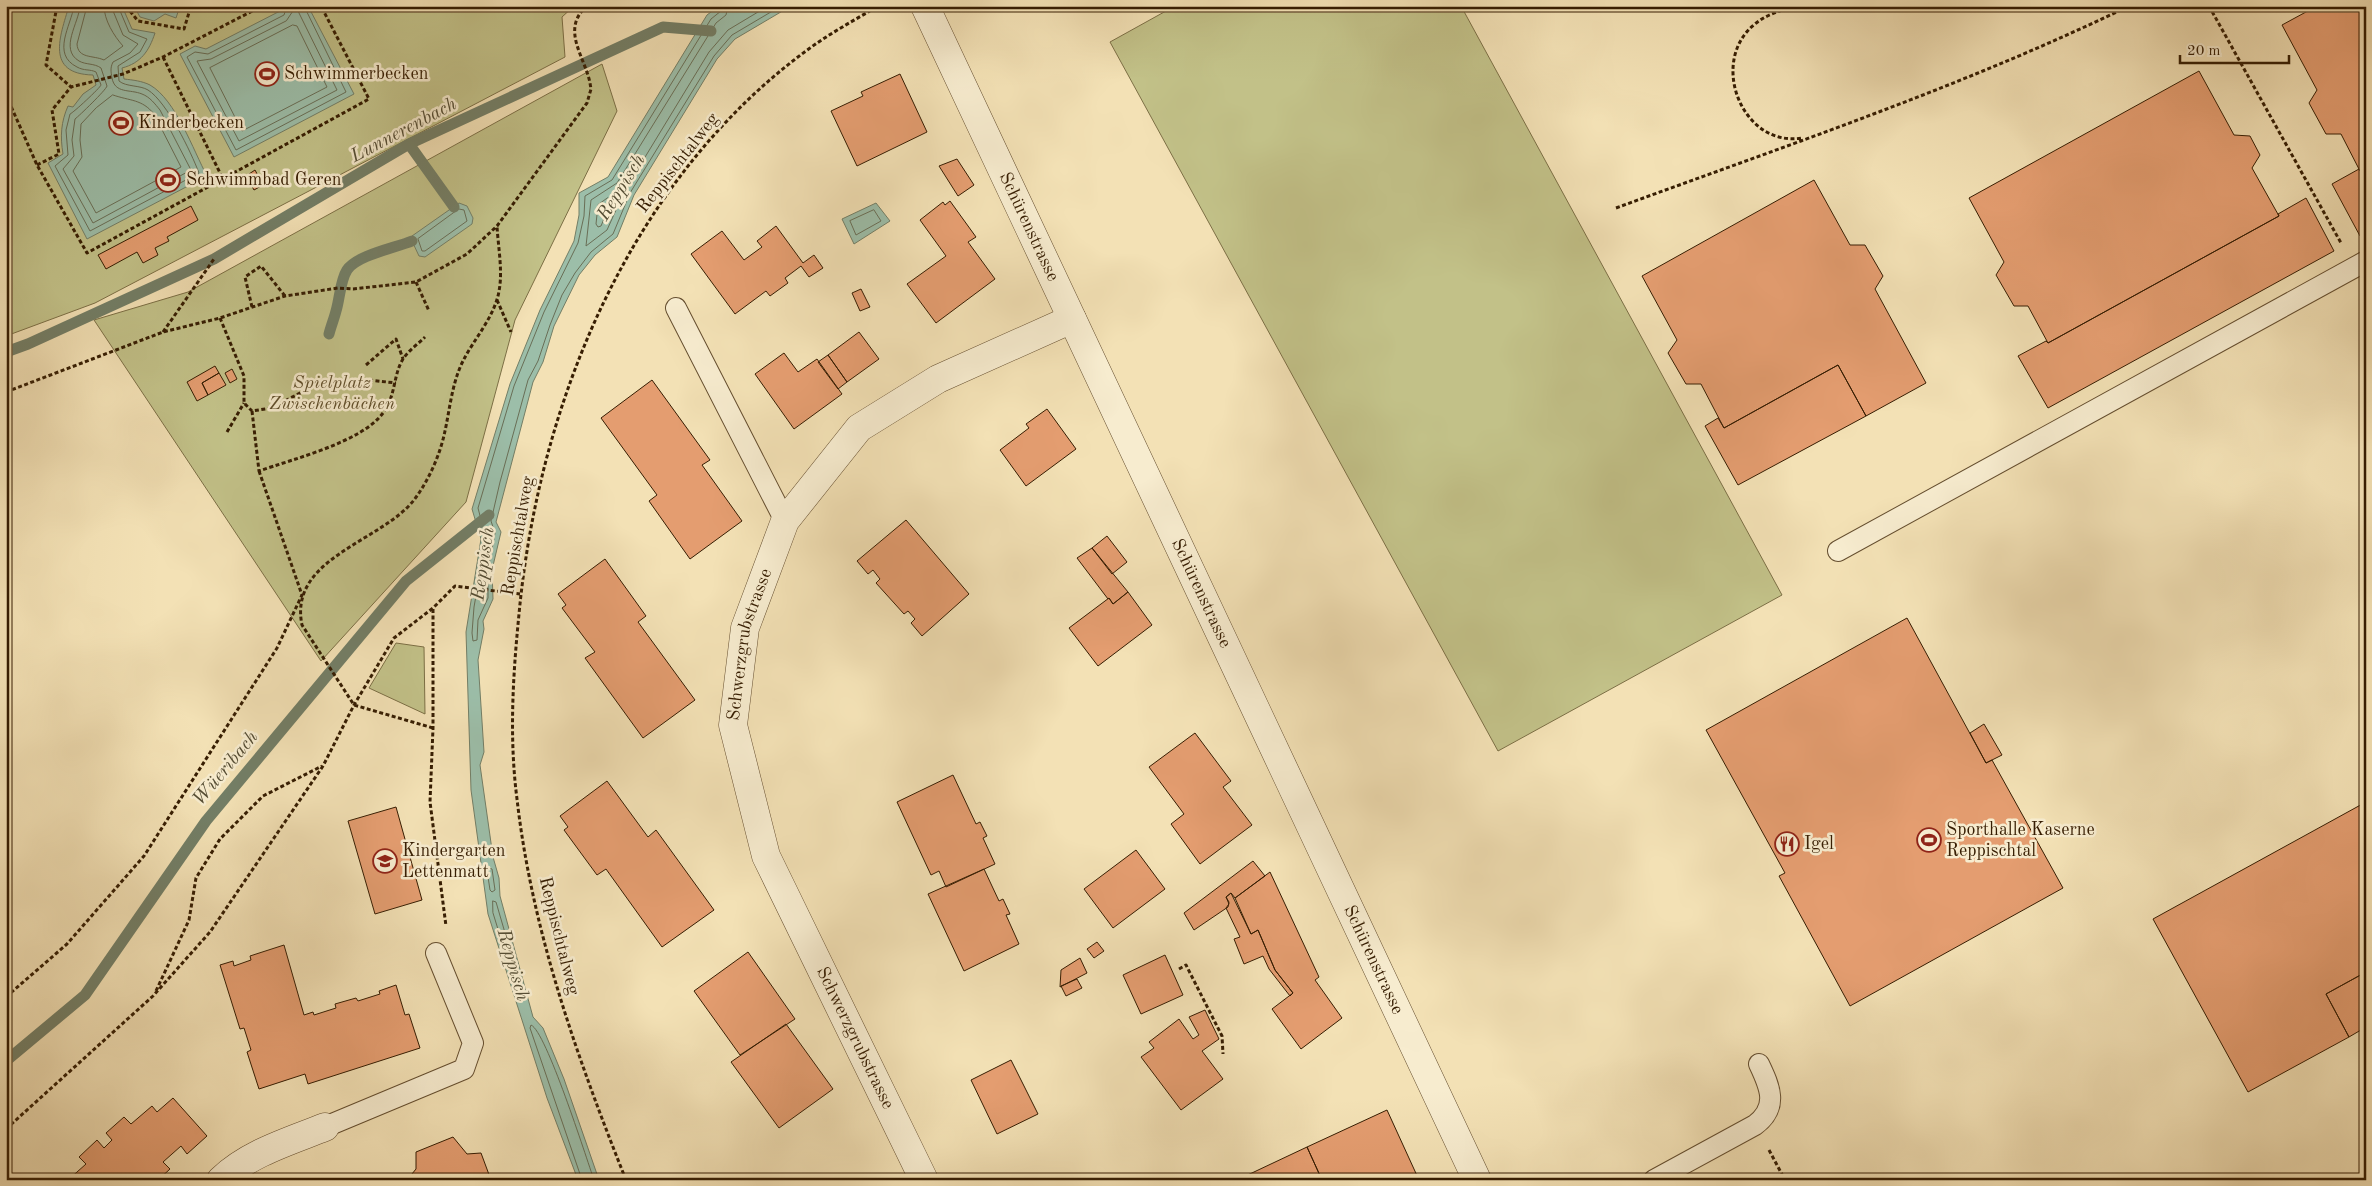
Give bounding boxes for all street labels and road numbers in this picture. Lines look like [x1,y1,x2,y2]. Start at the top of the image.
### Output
street label: Reppischtalweg [634,109,723,216]
street label: Schürenstrasse [996,170,1062,284]
street label: Reppischtalweg [499,474,537,597]
street label: Schürenstrasse [1168,536,1234,651]
street label: Schwerzgrubstrasse [725,566,775,722]
street label: Reppischtalweg [536,875,582,997]
street label: Schürenstrasse [1340,903,1407,1017]
street label: Schwerzgrubstrasse [813,964,897,1112]

